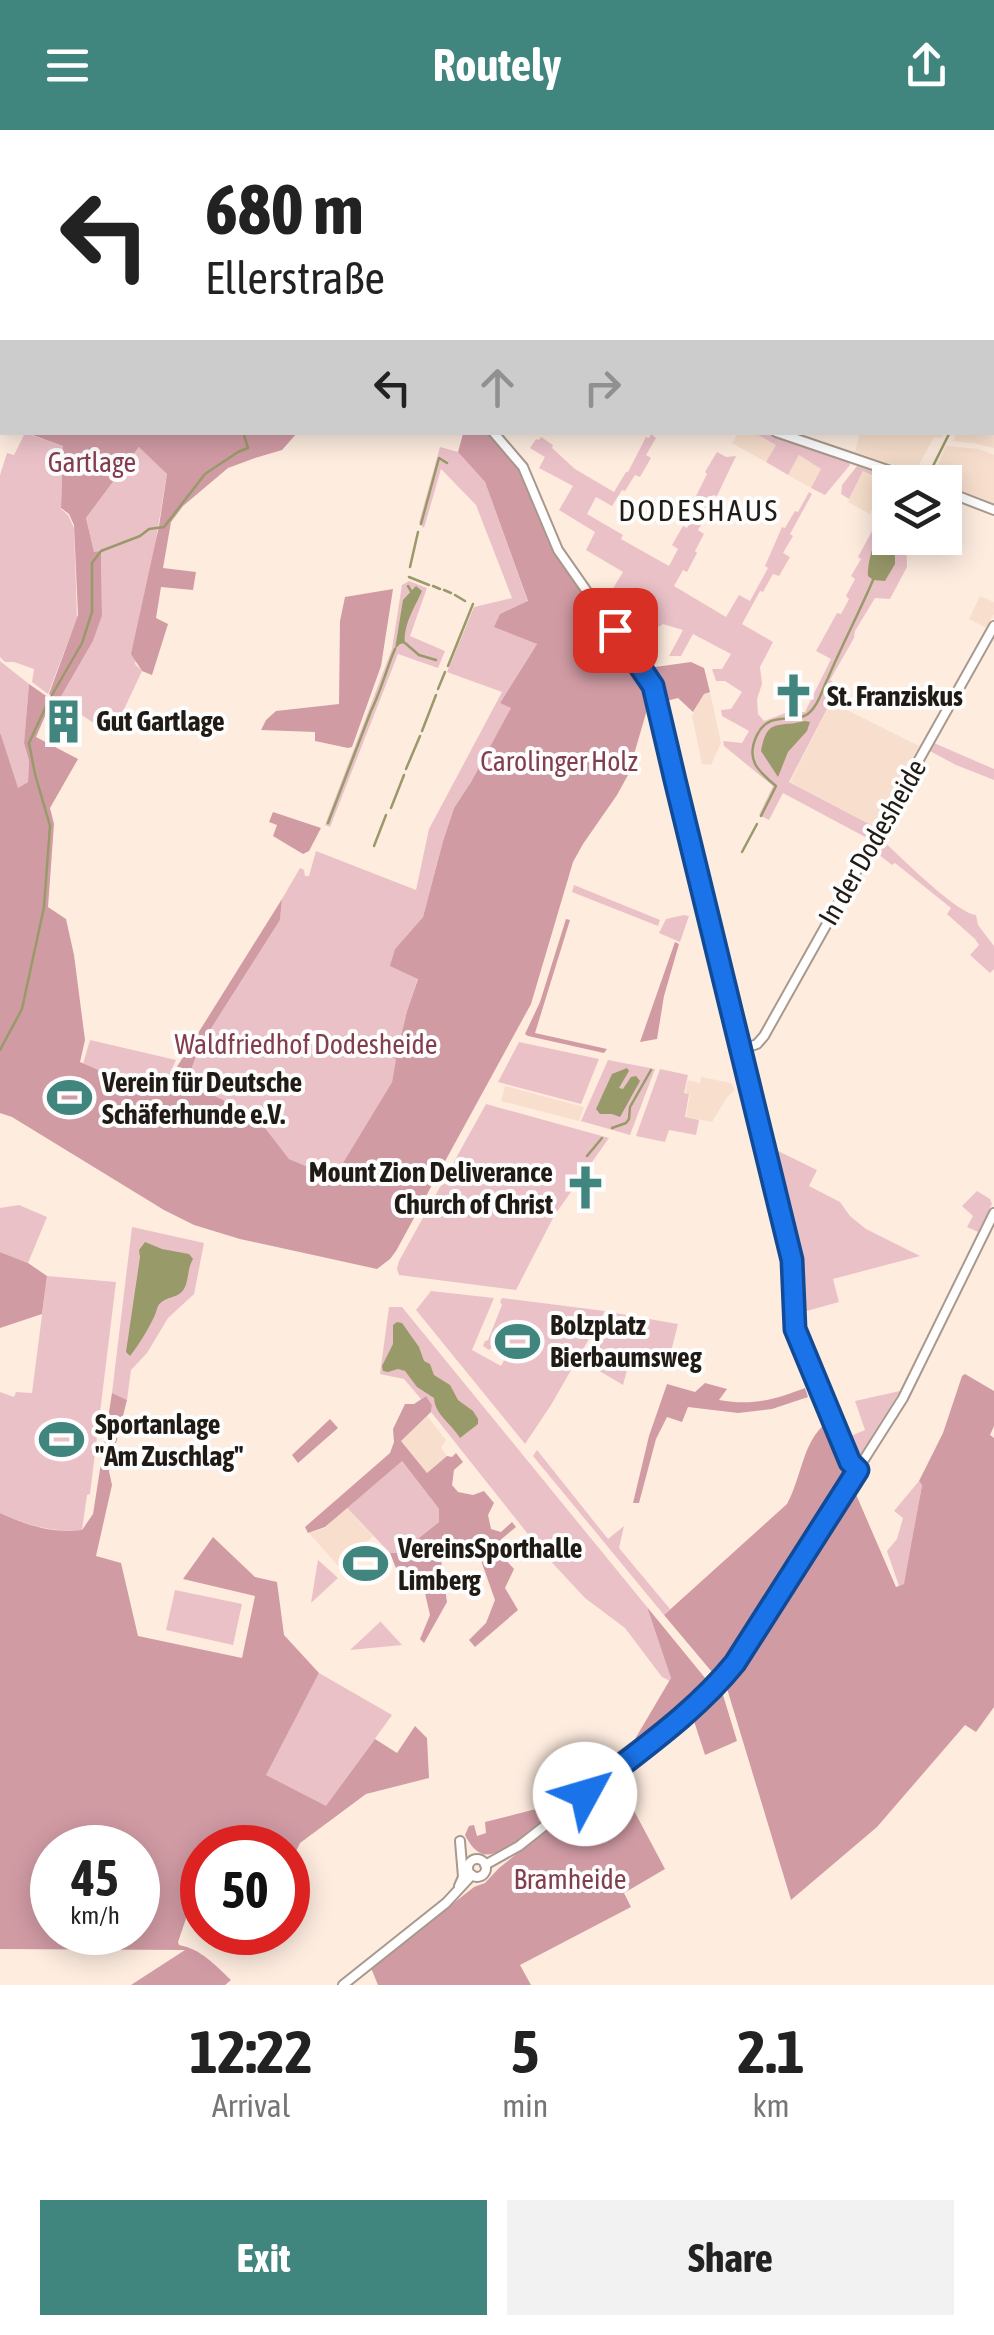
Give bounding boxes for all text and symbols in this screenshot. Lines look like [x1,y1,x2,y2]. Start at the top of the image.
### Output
icon: menu [40,38,95,93]
icon: share [899,38,954,93]
text: Routely [433,39,561,91]
text: 680 m [205,169,364,249]
icon: left [40,170,170,300]
text: Ellerstraße [205,252,385,304]
icon: left [365,360,420,415]
icon: ahead [470,360,525,415]
icon: right [575,360,630,415]
park label: Gartlage [48,446,136,478]
map controls [872,465,962,555]
button: layers [872,465,962,555]
district label: DODESHAUS [618,493,780,527]
pin [573,588,658,673]
icon: arrive [588,603,643,658]
church icon: St. Franziskus [770,672,818,720]
place label: St. Franziskus [827,680,963,712]
building icon: Gut Gartlage [39,697,87,745]
place label: Gut Gartlage [96,705,225,737]
park label: Carolinger Holz [480,745,638,777]
street label: In der Dodesheide [812,753,932,931]
park label: Waldfriedhof Dodesheide [175,1028,437,1060]
place label: Verein für Deutsche Schäferhunde e.V. [101,1066,302,1130]
sports icon: Verein für Deutsche Schäferhunde e.V. [45,1074,93,1122]
place label: Mount Zion Deliverance Church of Christ [309,1156,553,1220]
church icon: Mount Zion Deliverance Church of Christ [562,1164,610,1212]
place label: Bolzplatz Bierbaumsweg [550,1309,703,1373]
sports icon: Bolzplatz Bierbaumsweg [493,1317,541,1365]
place label: Sportanlage "Am Zuschlag" [95,1408,243,1472]
sports icon: Sportanlage "Am Zuschlag" [38,1416,86,1464]
place label: VereinsSporthalle Limberg [397,1532,583,1596]
sports icon: VereinsSporthalle Limberg [341,1540,389,1588]
position arrow [533,1742,637,1846]
speed limit sign: 50 [180,1825,310,1955]
text: 45 [71,1849,118,1907]
park label: Bramheide [514,1863,626,1895]
text: km/h [70,1901,120,1929]
text: 12:22 [189,2017,313,2086]
text: 5 [511,2017,539,2086]
text: 2.1 [738,2017,805,2086]
text: Arrival [212,2087,290,2124]
text: min [502,2087,548,2124]
text: km [753,2087,790,2124]
button: Exit [40,2200,487,2315]
button: Share [507,2200,954,2315]

